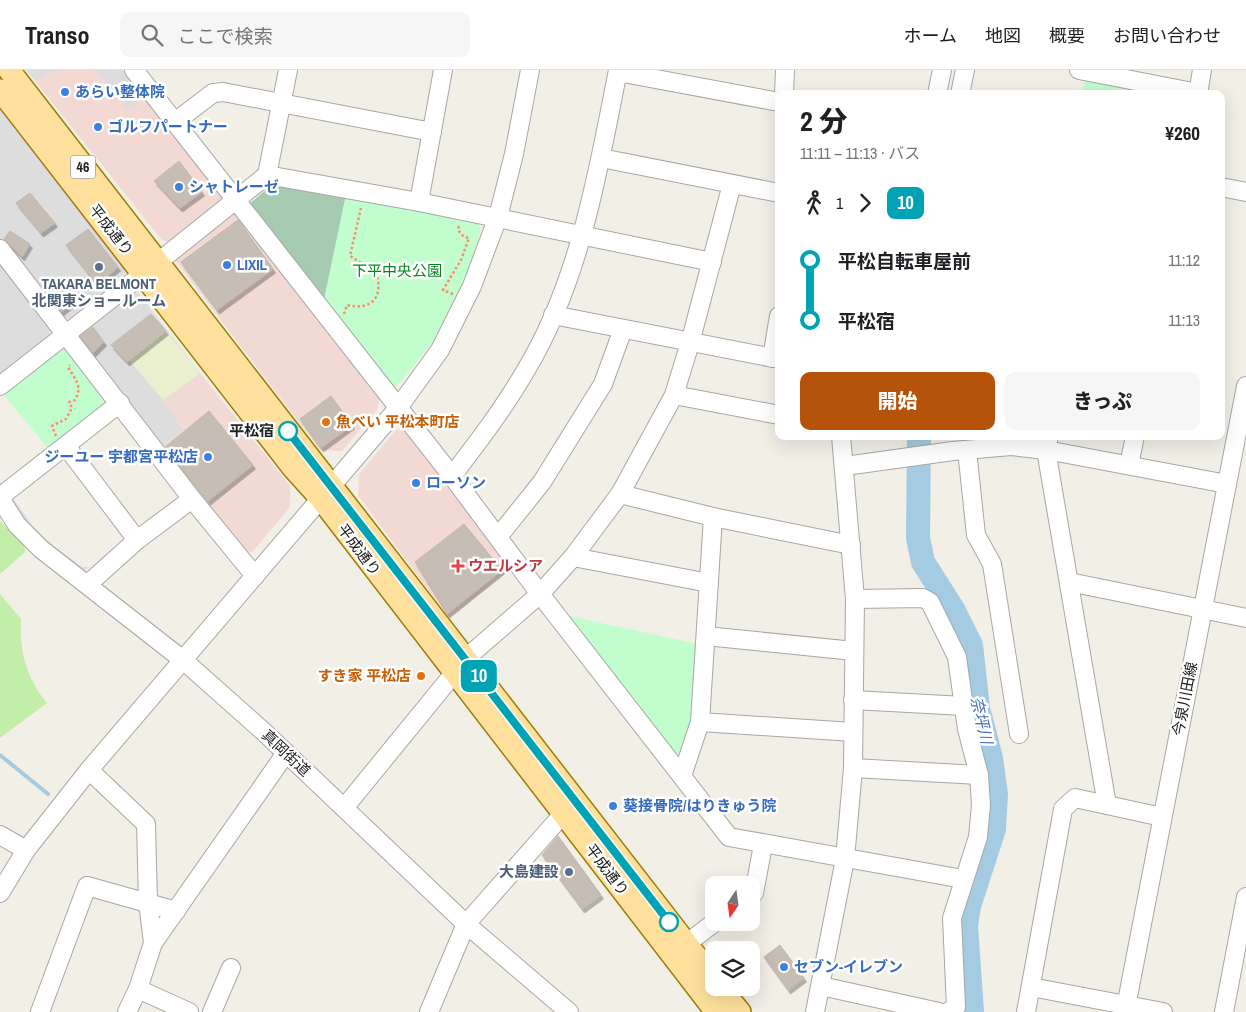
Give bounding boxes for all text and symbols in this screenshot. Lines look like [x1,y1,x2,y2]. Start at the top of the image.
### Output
search box [120,12,470,57]
text: Transo [25,19,90,51]
icon: search [138,21,166,49]
text: ここで検索 [178,23,273,49]
text: ホーム [904,23,957,48]
text: 地図 [985,23,1021,48]
text: 概要 [1049,23,1085,48]
text: お問い合わせ [1113,23,1221,48]
place label: あらい整体院 [75,81,165,102]
marker: あらい整体院 [59,86,71,98]
text: 2 分 [800,102,847,140]
place label: ゴルフパートナー [108,116,228,137]
text: ¥260 [1165,120,1200,146]
marker: ゴルフパートナー [92,121,104,133]
text: 11:11 – 11:13 · バス [800,142,920,164]
road number: 46 [70,155,96,178]
place label: シャトレーゼ [189,176,279,197]
marker: シャトレーゼ [173,181,185,193]
icon: walk [800,189,828,217]
icon: forward [851,189,879,217]
text: 10 [897,190,914,215]
text: 1 [836,192,843,214]
street label: 平成通り [85,200,138,260]
text: 平松自転車屋前 [838,248,971,274]
text: 11:12 [1168,249,1200,271]
place label: LIXIL [237,254,268,275]
marker: LIXIL [221,259,233,271]
park label: 下平中央公園 [352,260,442,281]
marker: TAKARA BELMONT 北関東ショールーム [93,261,105,273]
place label: TAKARA BELMONT 北関東ショールーム [32,273,166,311]
text: 平松宿 [838,308,895,334]
text: 11:13 [1168,309,1200,331]
button: 開始 [800,372,995,430]
button: きっぷ [1005,372,1200,430]
place label: 魚べい 平松本町店 [336,411,459,432]
marker: 魚べい 平松本町店 [320,416,332,428]
place label: 平松宿 [229,420,274,441]
marker: 平松宿 [278,421,298,441]
place label: ジーユー 宇都宮平松店 [45,446,198,467]
marker: ジーユー 宇都宮平松店 [202,451,214,463]
place label: ローソン [426,472,486,493]
marker: ローソン [410,477,422,489]
street label: 平成通り [333,519,386,580]
place label: ウエルシア [468,555,543,576]
marker: ウエルシア [452,560,464,572]
line badge: 10 [456,660,502,692]
street label: 今泉川田線 [1167,660,1202,738]
text: 10 [471,663,487,688]
place label: すき家 平松店 [318,665,411,686]
marker: すき家 平松店 [415,670,427,682]
water label: 奈坪川 [966,694,999,748]
street label: 真岡街道 [257,724,315,781]
place label: 葵接骨院/はりきゅう院 [623,795,776,816]
marker: 葵接骨院/はりきゅう院 [607,800,619,812]
street label: 平成通り [581,839,634,900]
place label: 大島建設 [499,861,559,882]
marker: 大島建設 [563,866,575,878]
north arrow [705,876,760,931]
map controls [705,876,760,996]
unlabelled marker [659,912,679,932]
button: layers [705,941,760,996]
place label: セブン-イレブン [794,956,903,977]
marker: セブン-イレブン [778,961,790,973]

